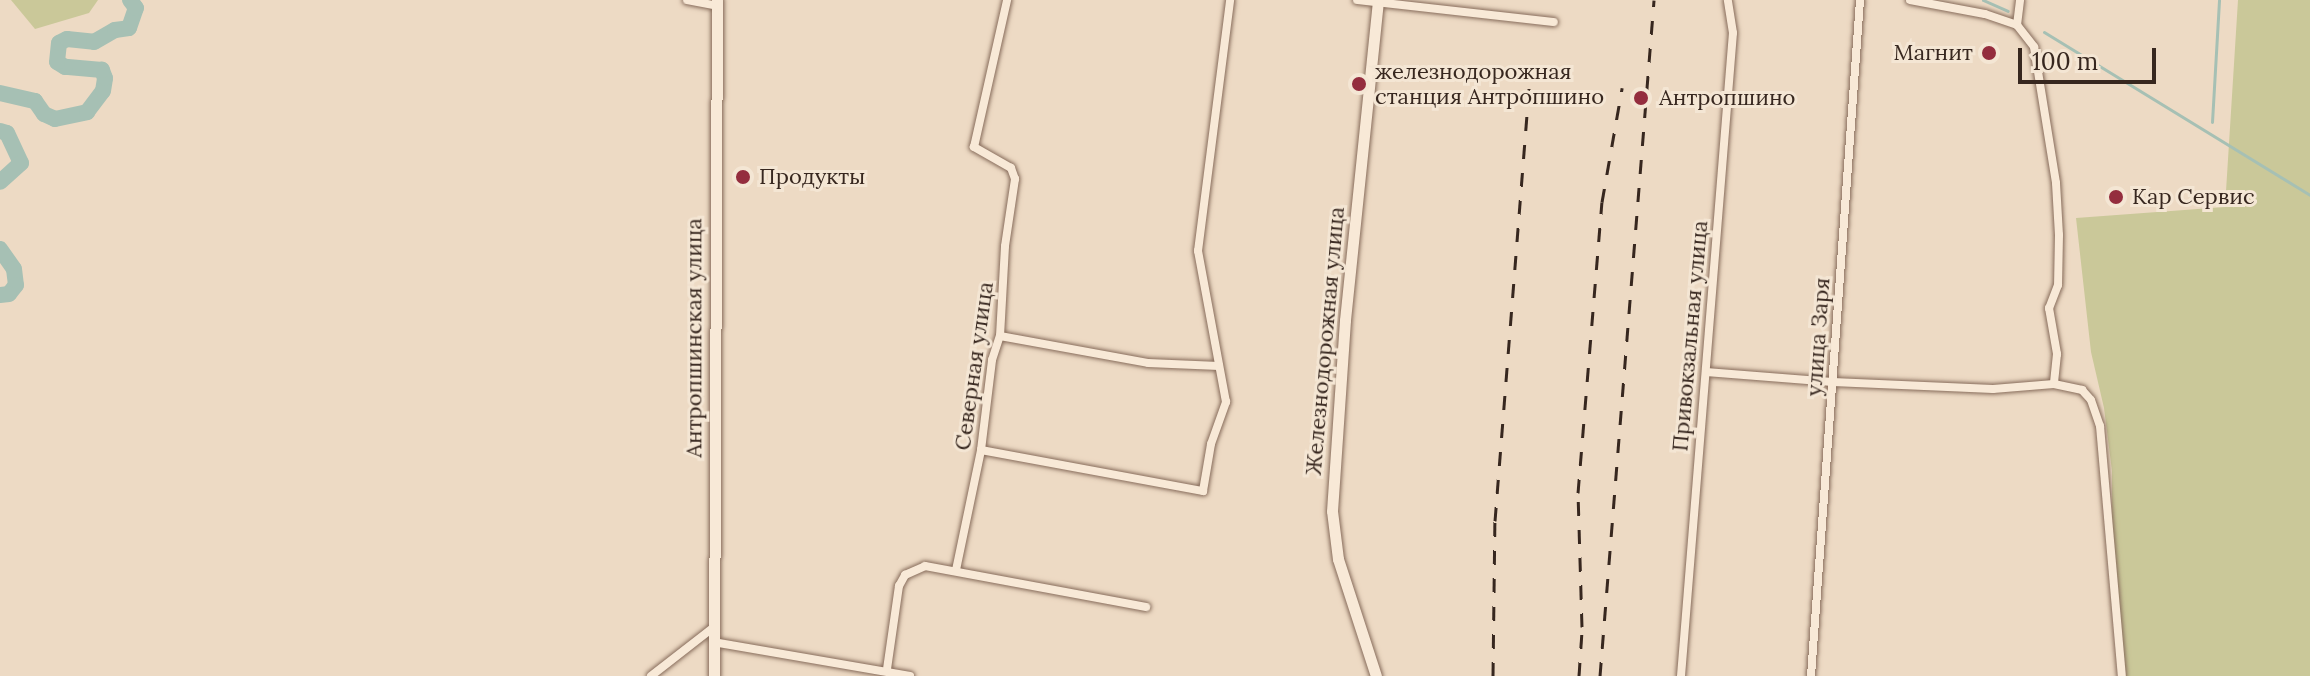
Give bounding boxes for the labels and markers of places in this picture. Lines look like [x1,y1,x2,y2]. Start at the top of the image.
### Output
place label: Магнит [1893,40,1973,66]
marker: Магнит [1980,44,1998,62]
place label: железнодорожная станция Антропшино [1375,58,1604,110]
marker: железнодорожная станция Антропшино [1350,75,1368,93]
place label: Антропшино [1659,85,1795,111]
marker: Антропшино [1630,87,1652,109]
place label: Продукты [759,164,865,190]
marker: Продукты [734,168,752,186]
place label: Кар Сервис [2132,184,2255,210]
marker: Кар Сервис [2107,188,2125,206]

